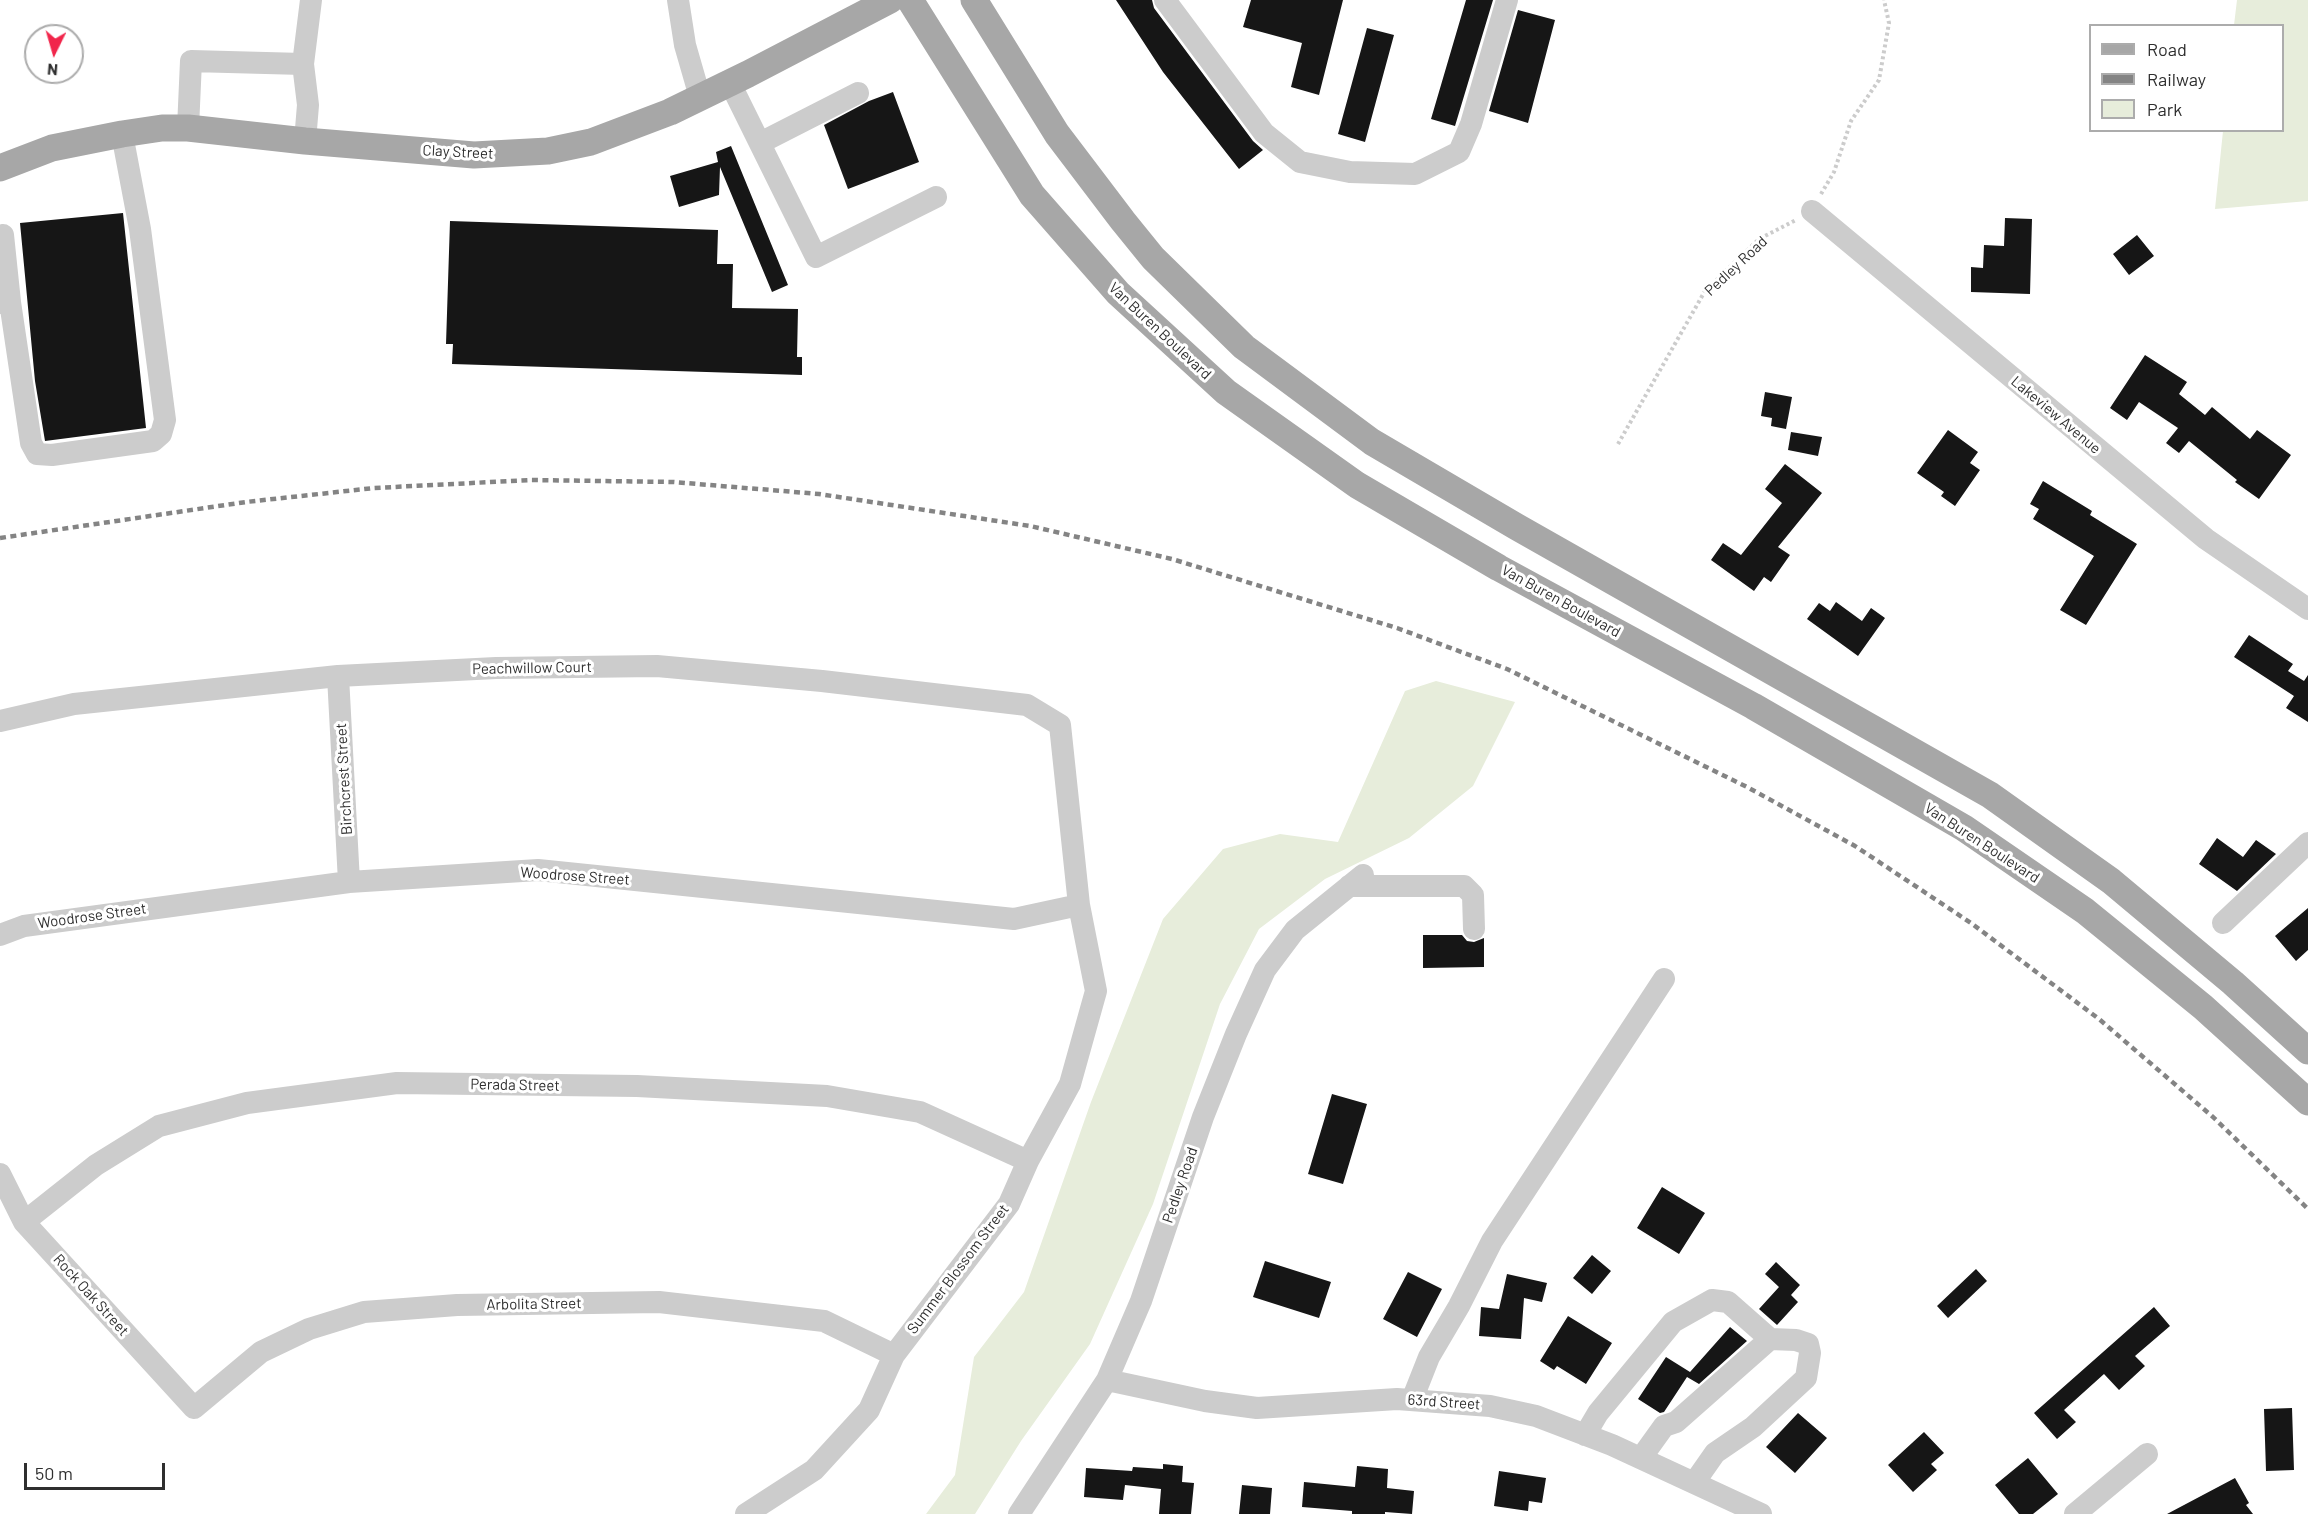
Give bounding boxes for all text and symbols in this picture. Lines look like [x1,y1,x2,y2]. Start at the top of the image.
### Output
north arrow [24,24,84,84]
legend [2089,24,2284,132]
text: Road [2147,38,2187,60]
text: N [46,61,59,80]
text: Railway [2147,68,2206,90]
text: Park [2147,98,2182,120]
street label: Clay Street [422,141,494,163]
street label: Pedley Road [1701,232,1771,300]
street label: Van Buren Boulevard [1105,279,1215,383]
street label: Lakeview Avenue [2008,372,2104,458]
street label: Van Buren Boulevard [1498,561,1624,641]
street label: Peachwillow Court [472,658,592,678]
street label: Birchcrest Street [332,723,356,835]
street label: Van Buren Boulevard [1921,799,2043,887]
street label: Woodrose Street [520,863,630,889]
street label: Woodrose Street [36,899,148,933]
street label: Perada Street [470,1075,560,1095]
street label: Pedley Road [1159,1145,1201,1225]
street label: Summer Blossom Street [903,1201,1013,1337]
street label: Rock Oak Street [50,1250,132,1340]
street label: Arbolita Street [486,1294,582,1314]
street label: 63rd Street [1407,1390,1481,1414]
scale bar [27,1451,168,1489]
text: 50 m [35,1462,73,1484]

